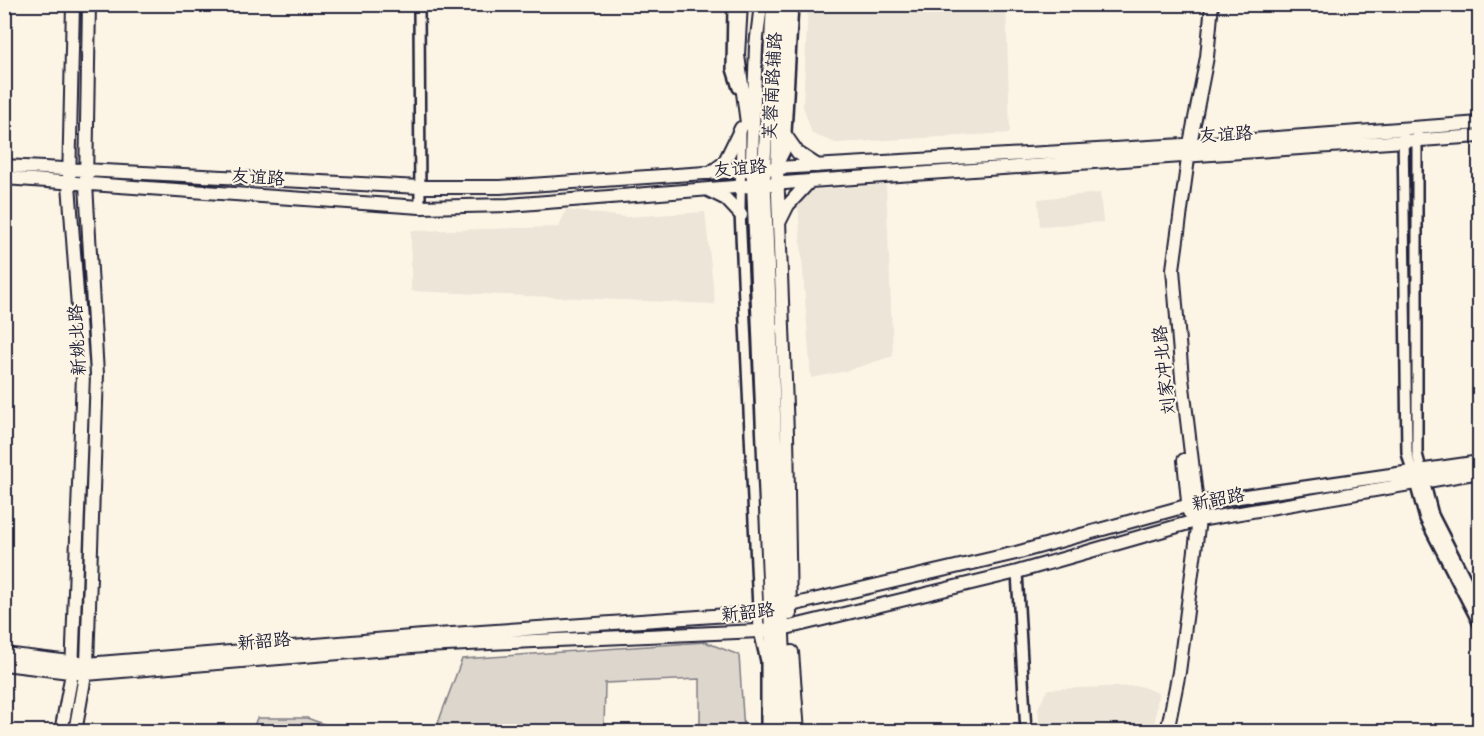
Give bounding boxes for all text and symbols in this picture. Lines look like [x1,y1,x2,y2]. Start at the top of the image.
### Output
street label: 芙蓉南路辅路 [759,32,790,141]
street label: 友谊路 [1199,123,1254,150]
street label: 友谊路 [712,156,768,185]
street label: 友谊路 [230,165,286,194]
street label: 新姚北路 [65,303,94,376]
street label: 刘家冲北路 [1149,324,1184,416]
street label: 新韶路 [1190,484,1247,519]
street label: 新韶路 [720,599,776,630]
street label: 新韶路 [236,629,292,658]

